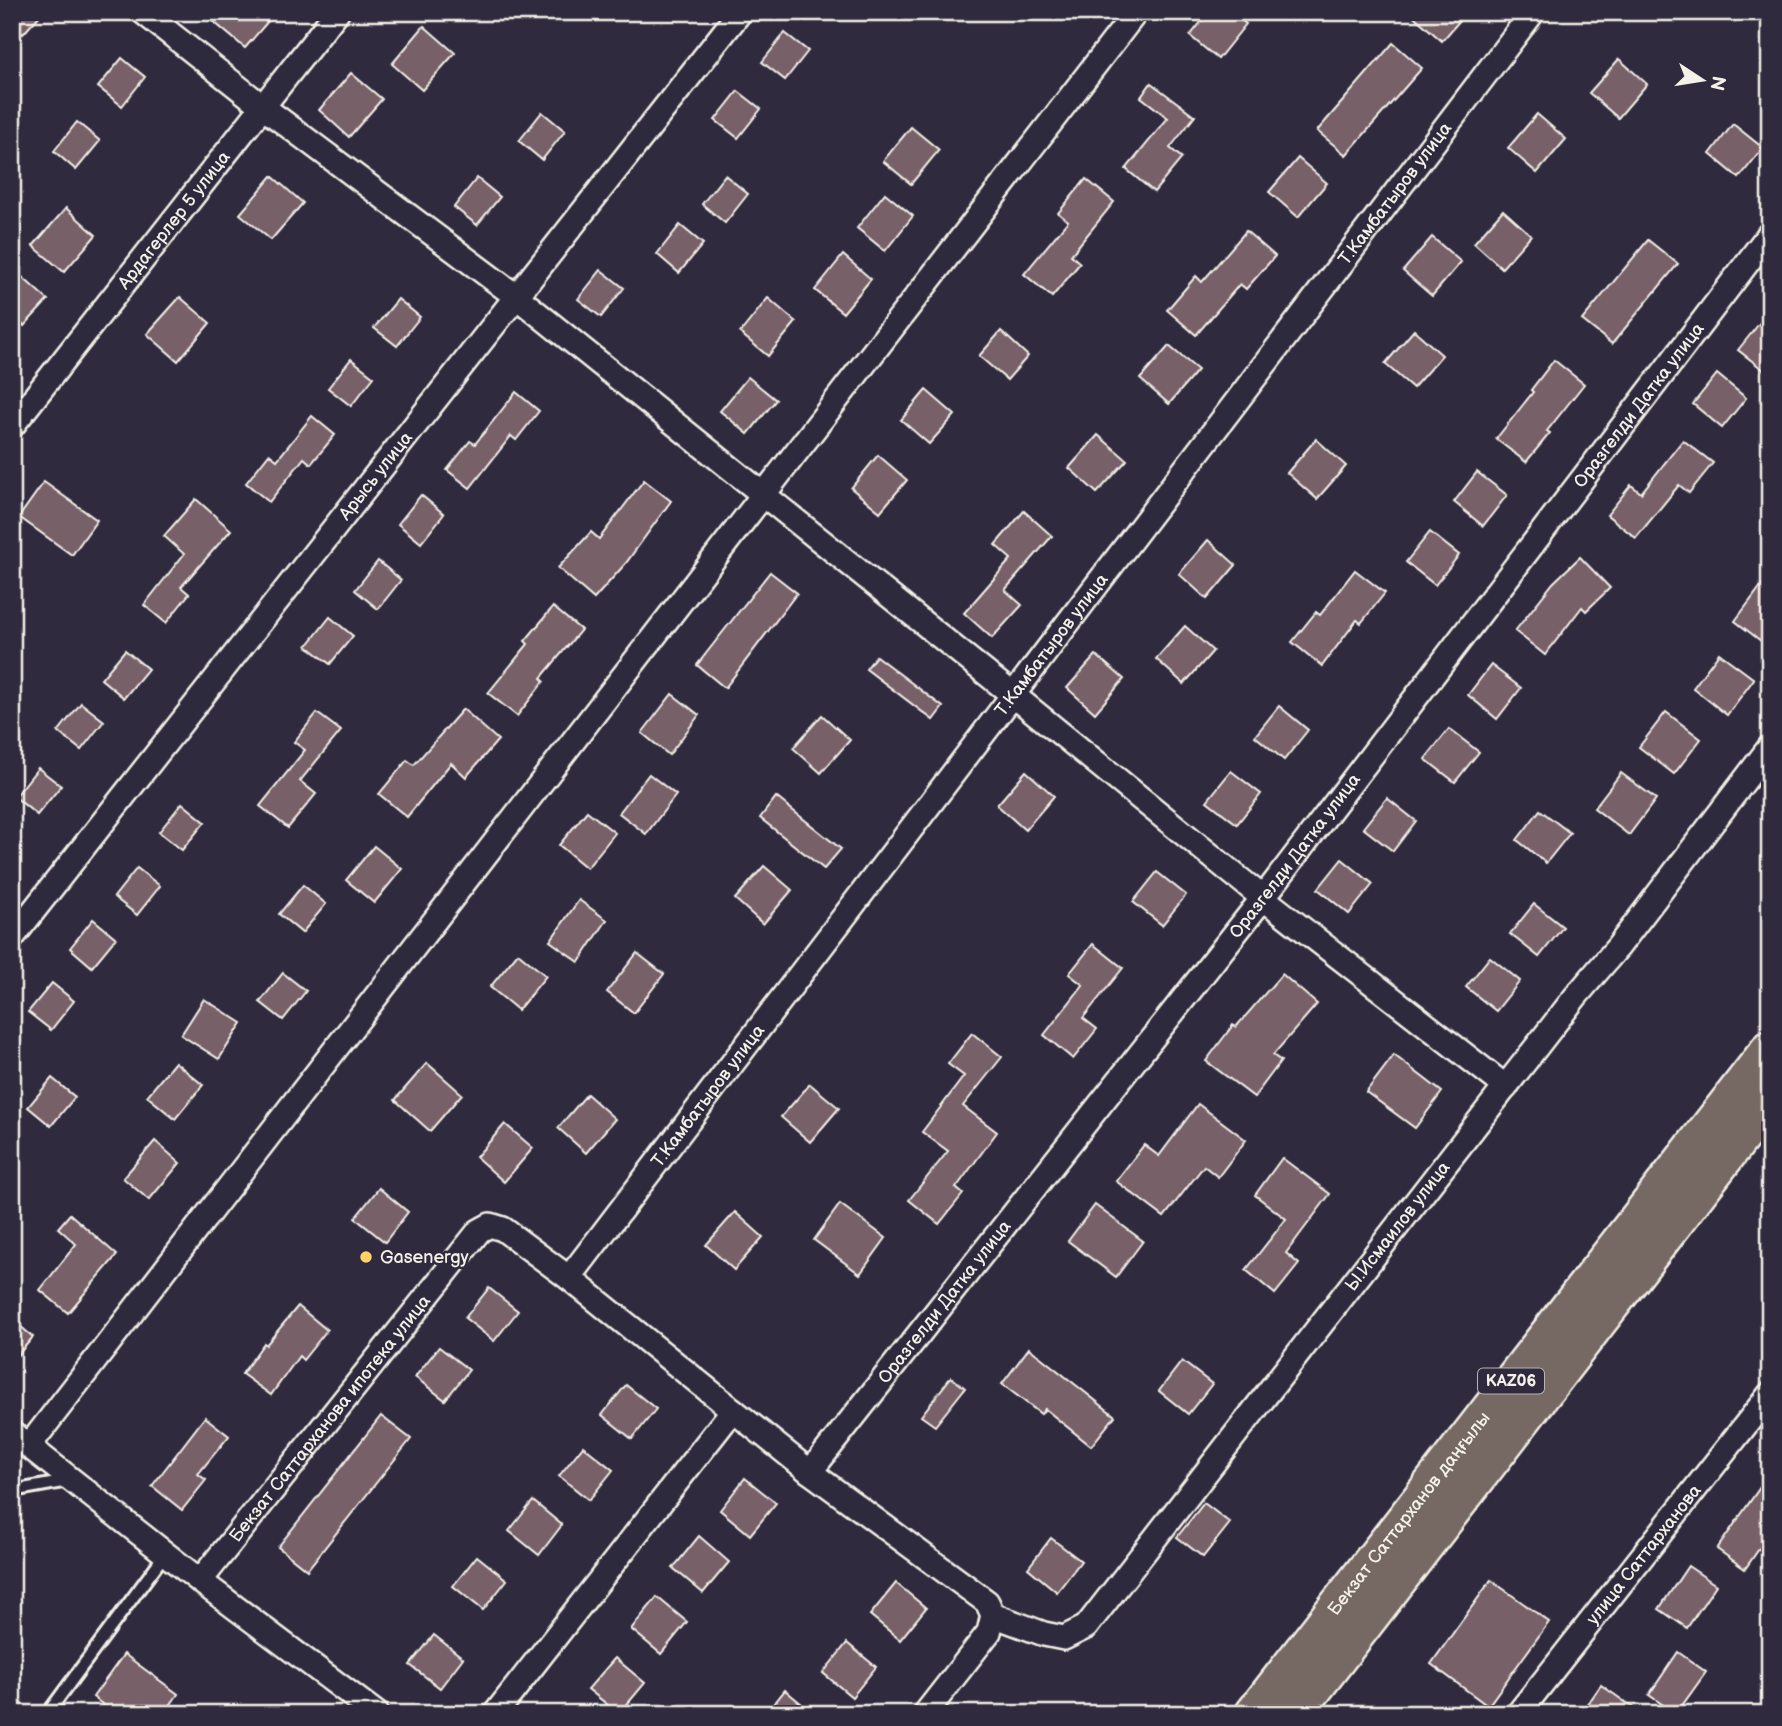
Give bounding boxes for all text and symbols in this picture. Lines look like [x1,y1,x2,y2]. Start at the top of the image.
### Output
north arrow [1666,46,1736,116]
text: N [1704,74,1730,93]
street label: Т.Камбатыров улица [1334,118,1456,269]
street label: Ардагерлер 5 улица [113,146,235,294]
street label: Оразгелди Датка улица [1569,318,1709,492]
street label: Арысь улица [334,427,417,525]
street label: Т.Камбатыров улица [990,569,1112,720]
street label: Оразгелди Датка улица [1225,769,1365,942]
street label: Т.Камбатыров улица [647,1020,769,1171]
street label: Ы.Исмаилов улица [1340,1157,1454,1295]
street label: Оразгелди Датка улица [874,1216,1015,1387]
place label: Gasenergy [380,1247,470,1268]
marker: Gasenergy [358,1249,374,1265]
street label: Бекзат Саттарханова ипотека улица [225,1290,435,1546]
road number: KАZ06 [1478,1368,1544,1394]
street label: Бекзат Саттарханов даңғылы [1323,1408,1494,1619]
street label: улица Саттарханова [1582,1480,1706,1629]

